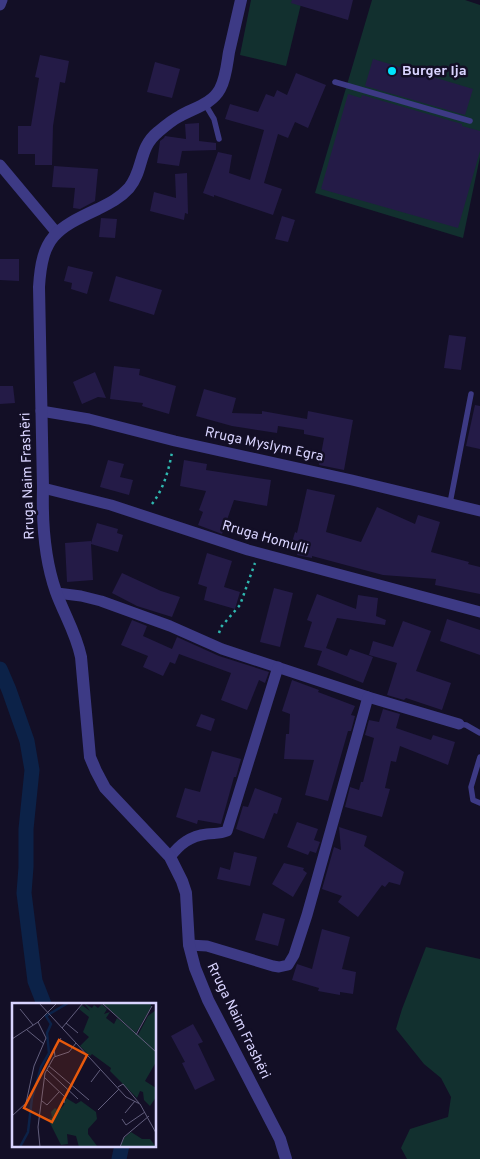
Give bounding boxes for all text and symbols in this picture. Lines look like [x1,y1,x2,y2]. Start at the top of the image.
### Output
place label: Burger Ija [402,63,466,80]
marker: Burger Ija [386,65,398,77]
street label: Rruga Naim Frashëri [17,412,39,540]
street label: Rruga Myslym Egra [203,424,325,466]
street label: Rruga Homulli [220,518,310,558]
street label: Rruga Naim Frashëri [202,960,274,1082]
inset map [12,1003,156,1146]

